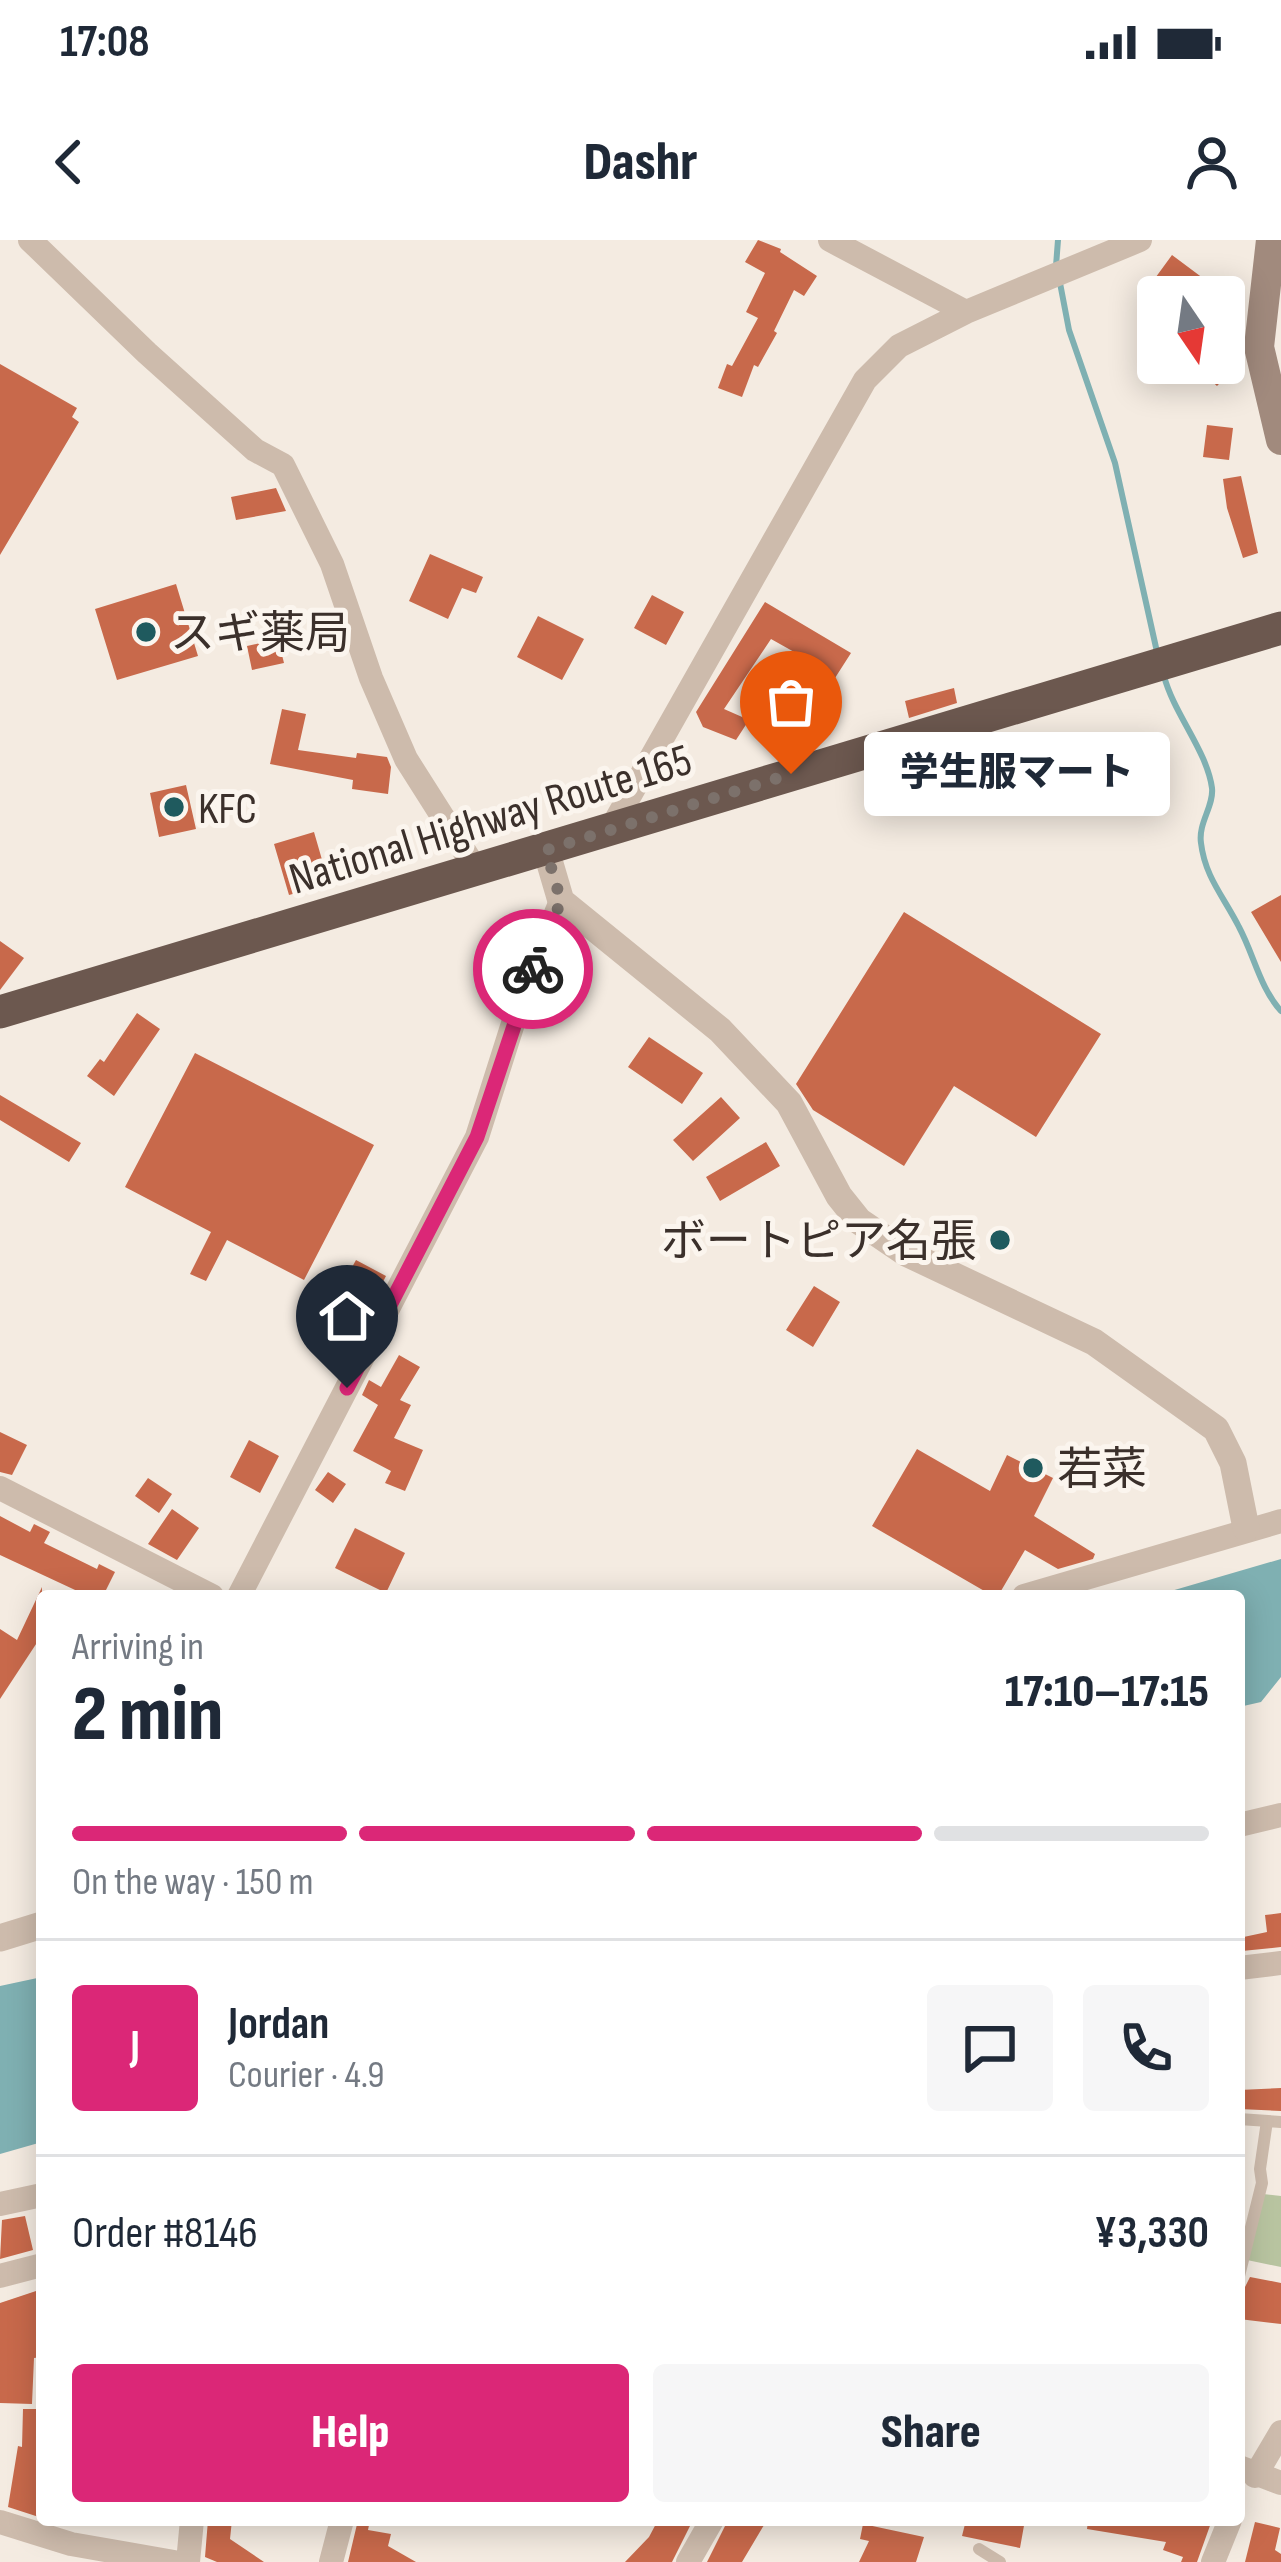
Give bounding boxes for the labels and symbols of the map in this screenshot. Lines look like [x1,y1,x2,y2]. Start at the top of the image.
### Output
north arrow [1137,276,1245,384]
place label: スギ薬局 [170,607,350,662]
marker: スギ薬局 [133,619,159,645]
pin [740,651,842,774]
callout: 学生服マート [863,732,1169,816]
street label: National Highway Route 165 [283,733,698,908]
place label: KFC [198,782,257,837]
marker: KFC [161,794,187,820]
courier [473,909,593,1029]
place label: ボートピア名張 [661,1215,976,1270]
marker: ボートピア名張 [987,1227,1013,1253]
pin [296,1265,398,1388]
place label: 若菜 [1057,1443,1147,1498]
marker: 若菜 [1020,1455,1046,1481]

